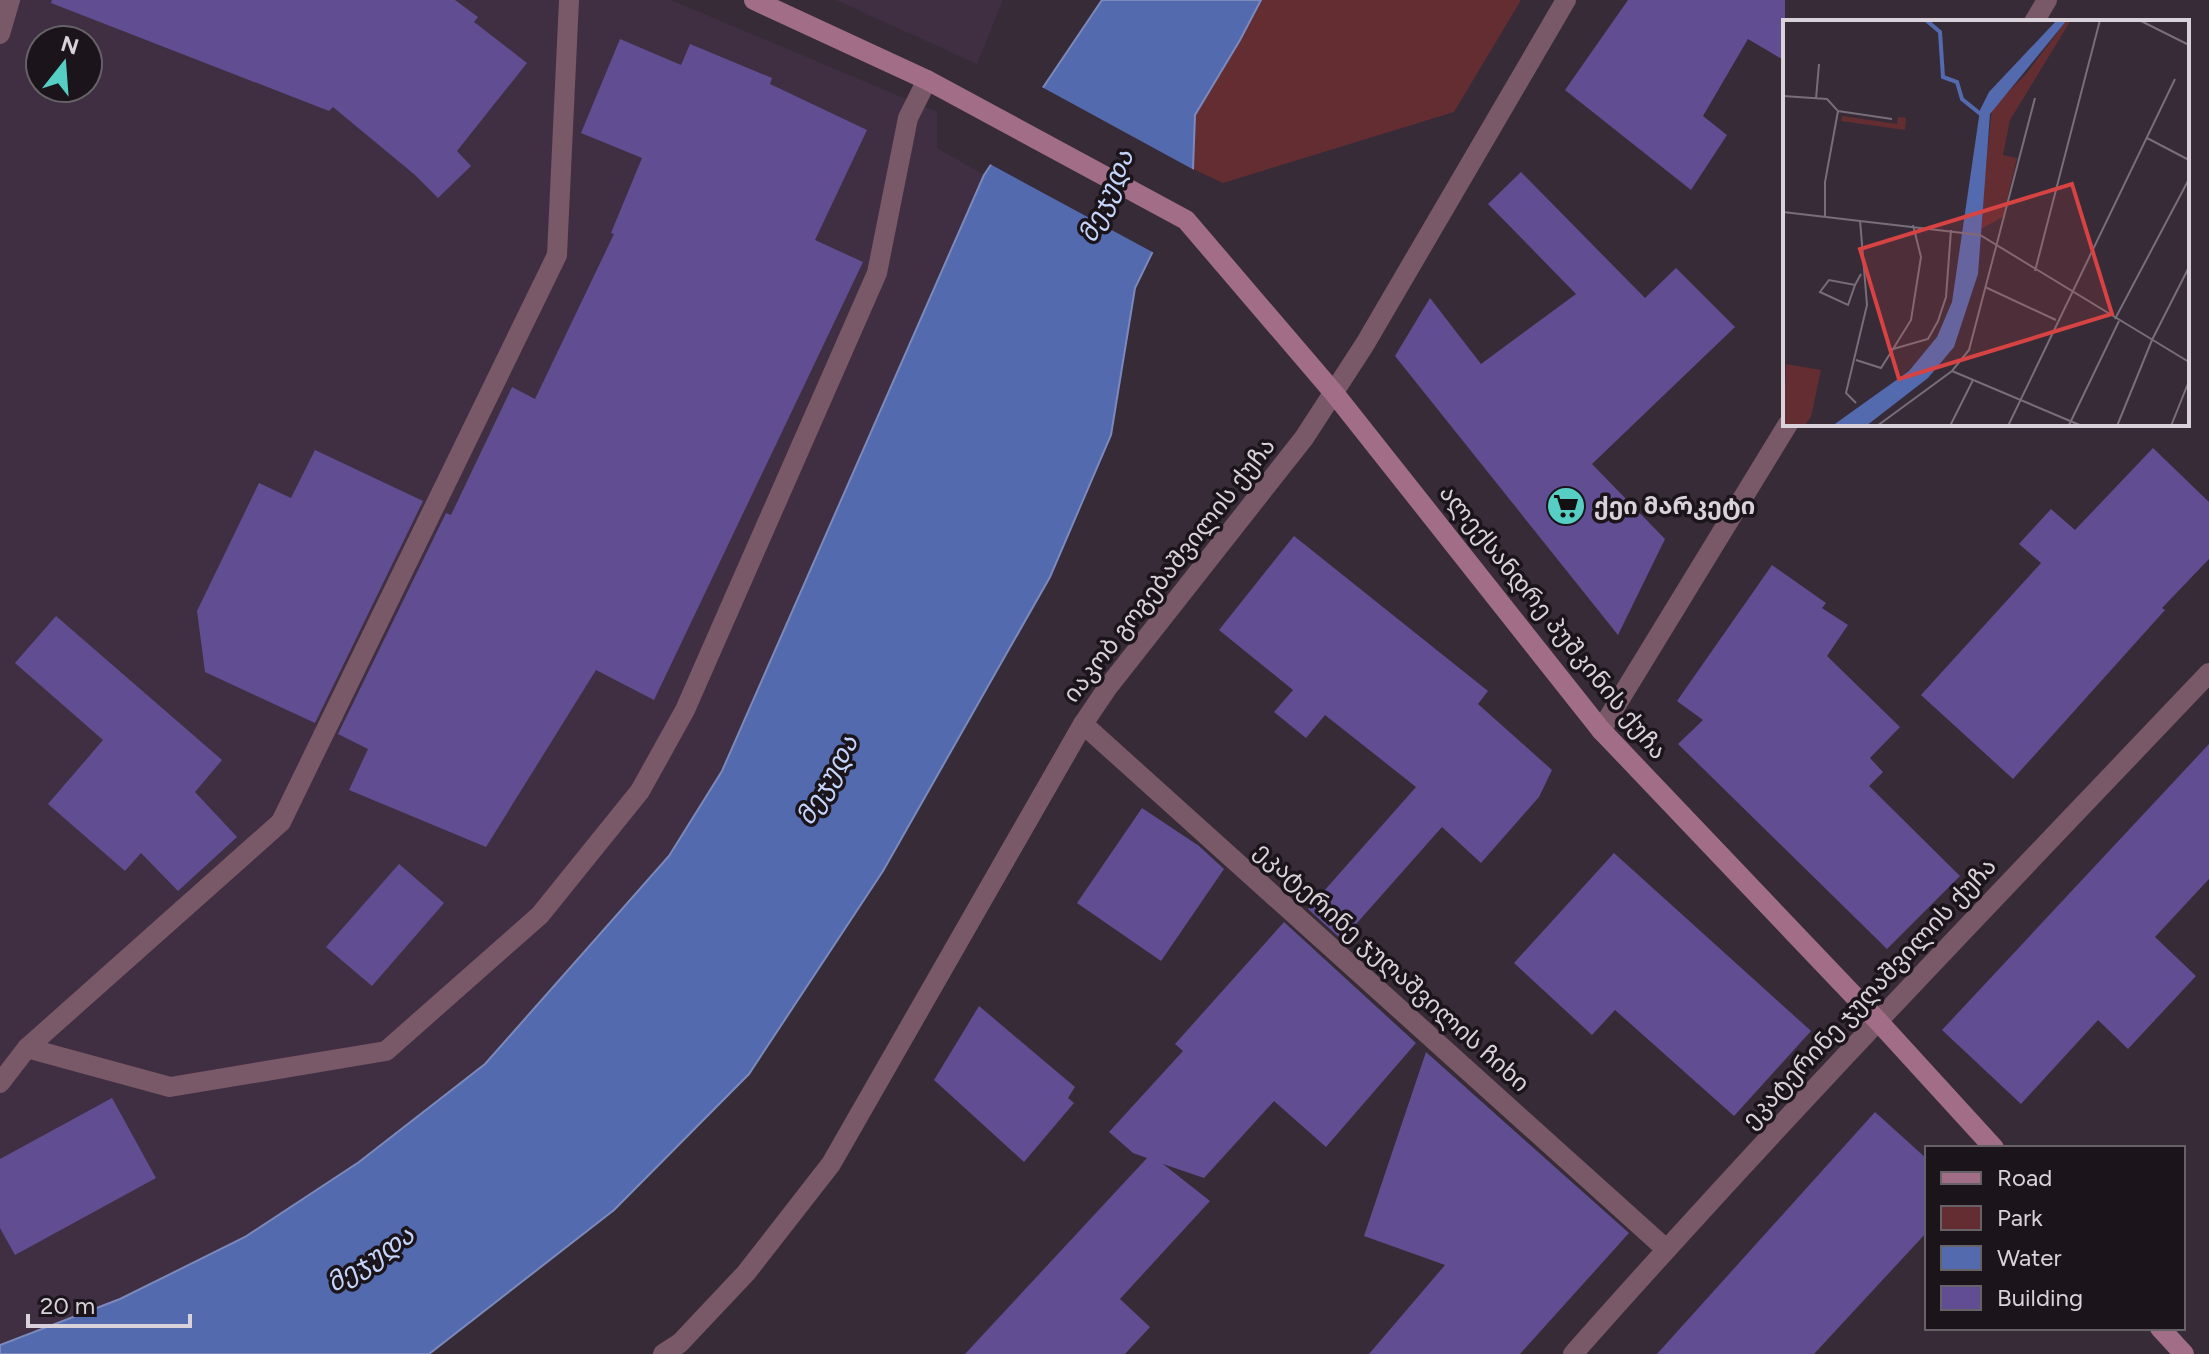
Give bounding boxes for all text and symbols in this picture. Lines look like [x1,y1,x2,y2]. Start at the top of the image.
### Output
inset map [1783,20,2189,426]
north arrow [24,24,104,104]
text: N [58,30,82,61]
water label: მეჯუდა [1071,144,1141,247]
street label: იაკობ გოგებაშვილის ქუჩა [1056,432,1281,708]
street label: ალექსანდრე პუშკინის ქუჩა [1434,479,1673,765]
supermarket icon: ქეი მარკეტი [1545,485,1587,527]
place label: ქეი მარკეტი [1594,491,1755,520]
water label: მეჯუდა [789,729,865,831]
street label: ეკატერინე ჯუღაშვილის ჩიხი [1248,836,1536,1098]
street label: ეკატერინე ჯუღაშვილის ქუჩა [1736,851,2002,1135]
legend [1925,1146,2185,1330]
text: Road [1997,1163,2052,1192]
text: Park [1997,1203,2043,1232]
water label: მეჯუდა [320,1218,420,1299]
text: Water [1997,1243,2062,1272]
scale bar [28,1278,190,1328]
text: Building [1997,1283,2083,1312]
text: 20 m [40,1291,95,1320]

